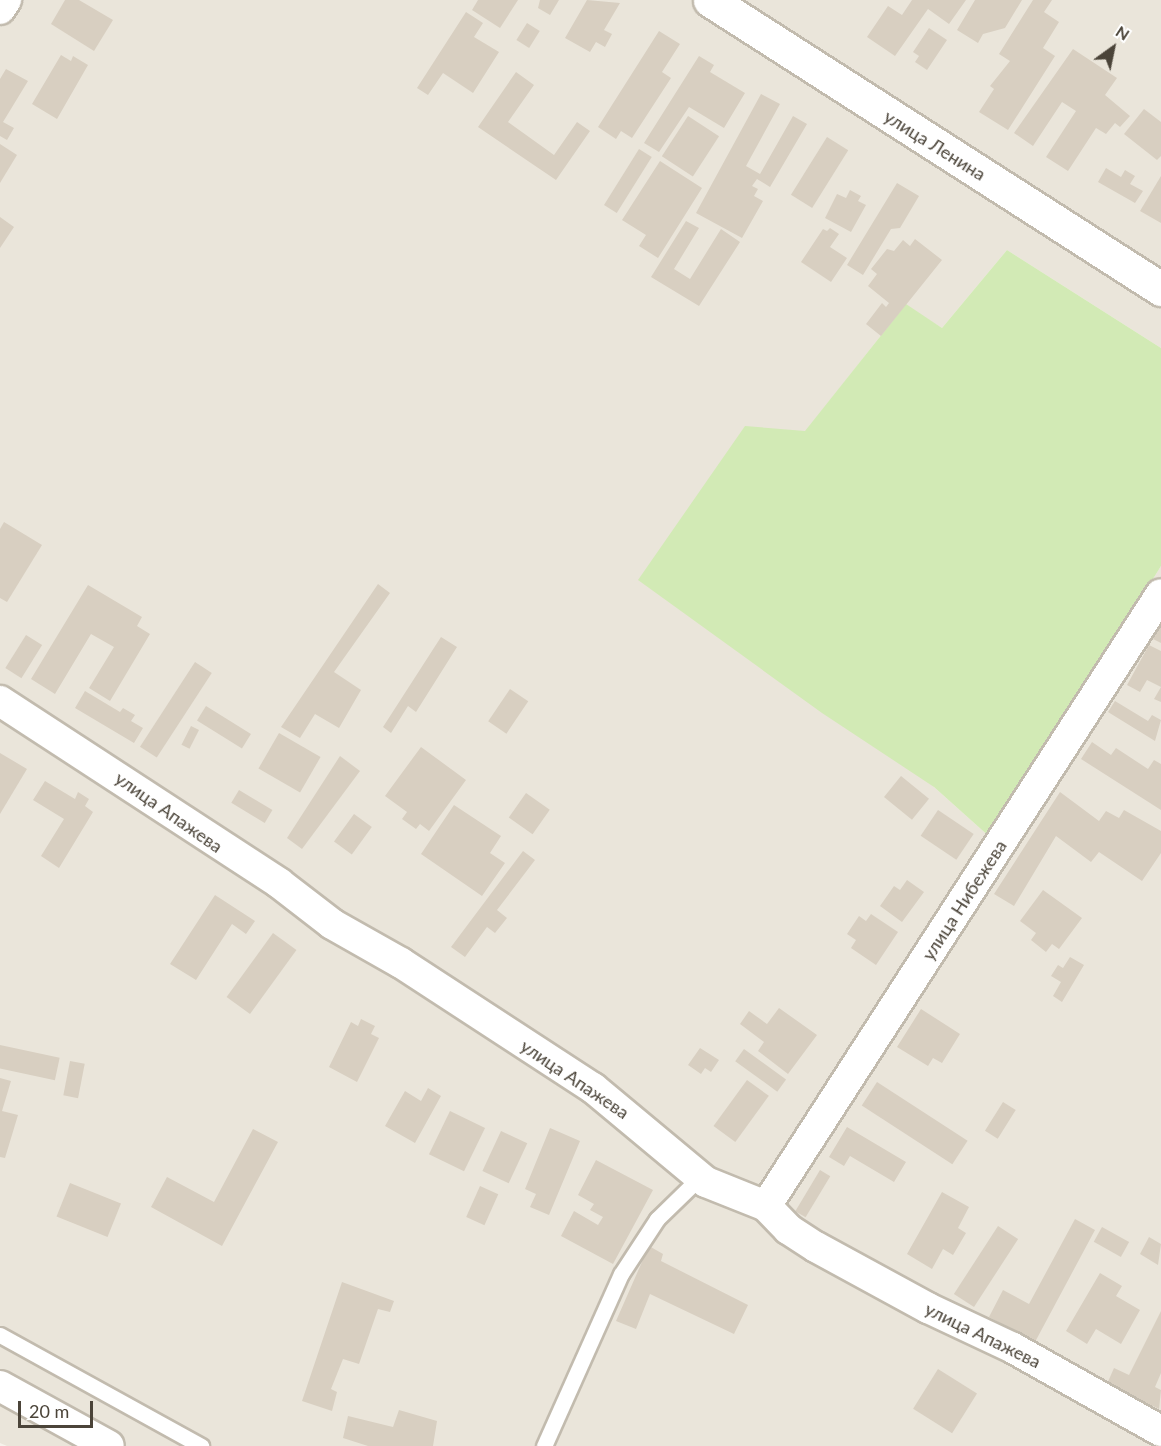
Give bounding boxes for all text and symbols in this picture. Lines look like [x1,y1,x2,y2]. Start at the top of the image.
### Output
north arrow [1083,18,1143,78]
text: N [1113,21,1133,44]
street label: улица Ленина [880,105,990,185]
street label: улица Апажева [111,767,227,857]
street label: улица Нибежева [917,836,1011,964]
street label: улица Апажева [517,1035,633,1123]
street label: улица Апажева [922,1298,1044,1372]
scale bar [21,1389,96,1427]
text: 20 m [29,1400,69,1422]

